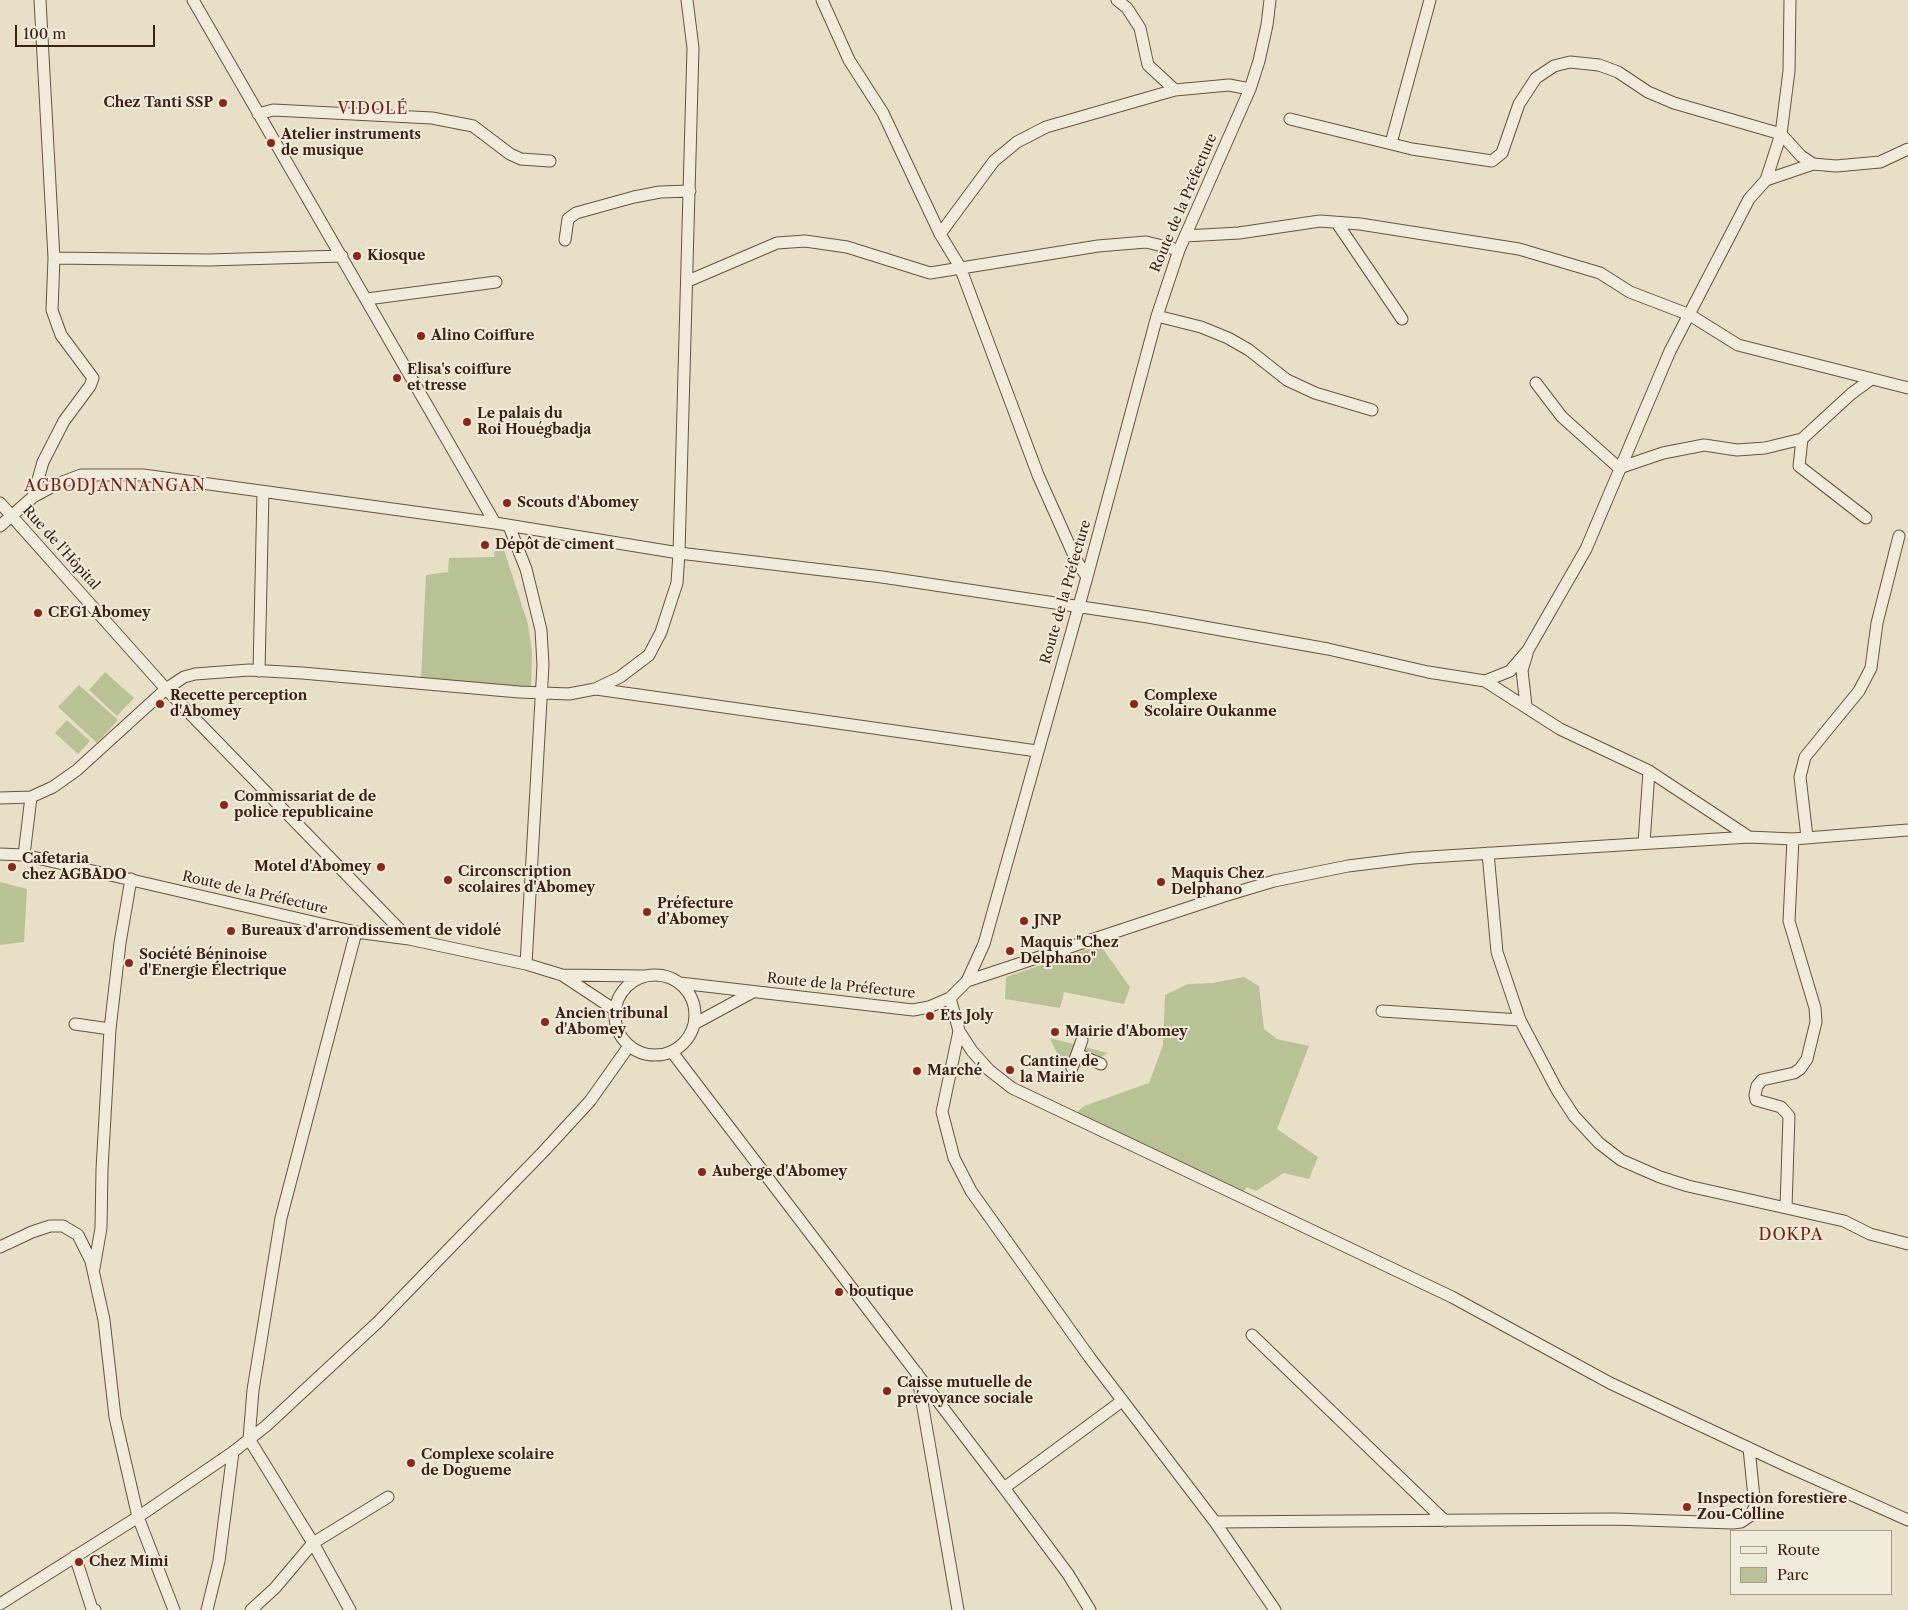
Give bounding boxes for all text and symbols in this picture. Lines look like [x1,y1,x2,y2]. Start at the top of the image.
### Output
scale bar [18,15,158,47]
text: 100 m [23,24,66,43]
place label: Chez Tanti SSP [103,95,213,111]
marker: Chez Tanti SSP [217,97,229,109]
district label: VIDOLÉ [337,99,409,119]
place label: Atelier instruments de musique [281,127,421,160]
street label: Route de la Préfecture [1147,131,1221,275]
marker: Atelier instruments de musique [265,137,277,149]
place label: Kiosque [367,248,425,264]
marker: Kiosque [351,250,363,262]
place label: Alino Coiffure [431,328,534,344]
marker: Alino Coiffure [415,330,427,342]
place label: Elisa's coiffure et tresse [407,362,511,394]
marker: Elisa's coiffure et tresse [391,372,403,384]
place label: Le palais du Roi Houégbadja [477,406,591,438]
marker: Le palais du Roi Houégbadja [461,416,473,428]
district label: AGBODJANNANGAN [22,476,208,496]
place label: Scouts d'Abomey [517,495,638,511]
marker: Scouts d'Abomey [501,497,513,509]
street label: Rue de l'Hôpital [19,502,103,594]
street label: Route de la Préfecture [1037,518,1095,666]
place label: Dépôt de ciment [495,537,614,553]
marker: Dépôt de ciment [479,539,491,551]
place label: CEG1 Abomey [48,605,151,621]
marker: CEG1 Abomey [32,607,44,619]
place label: Recette perception d'Abomey [170,688,307,720]
place label: Complexe Scolaire Oukanme [1144,688,1277,720]
marker: Recette perception d'Abomey [154,698,166,710]
marker: Complexe Scolaire Oukanme [1128,698,1140,710]
place label: Commissariat de de police republicaine [234,789,376,822]
marker: Commissariat de de police republicaine [218,799,230,811]
place label: Cafetaria chez AGBADO [22,851,127,884]
place label: Motel d'Abomey [254,859,371,875]
marker: Cafetaria chez AGBADO [6,861,18,873]
marker: Motel d'Abomey [375,861,387,873]
place label: Circonscription scolaires d'Abomey [458,864,595,896]
place label: Maquis Chez Delphano [1171,866,1264,899]
street label: Route de la Préfecture [180,868,330,918]
marker: Circonscription scolaires d'Abomey [442,874,454,886]
marker: Maquis Chez Delphano [1155,876,1167,888]
place label: Préfecture d’Abomey [657,896,733,929]
marker: Préfecture d’Abomey [641,906,653,918]
place label: JNP [1034,913,1061,929]
marker: JNP [1018,915,1030,927]
place label: Bureaux d'arrondissement de vidolé [241,923,501,939]
marker: Bureaux d'arrondissement de vidolé [225,925,237,937]
place label: Maquis "Chez Delphano" [1020,935,1119,968]
marker: Maquis "Chez Delphano" [1004,945,1016,957]
place label: Société Béninoise d'Energie Électrique [139,947,287,980]
marker: Société Béninoise d'Energie Électrique [123,957,135,969]
street label: Route de la Préfecture [766,970,916,1002]
place label: Ancien tribunal d'Abomey [555,1006,668,1038]
place label: Ets Joly [940,1008,993,1024]
marker: Ets Joly [924,1010,936,1022]
marker: Ancien tribunal d'Abomey [539,1016,551,1028]
place label: Mairie d'Abomey [1065,1024,1188,1040]
marker: Mairie d'Abomey [1049,1026,1061,1038]
place label: Cantine de la Mairie [1020,1054,1099,1086]
place label: Marché [927,1063,982,1079]
marker: Cantine de la Mairie [1004,1064,1016,1076]
marker: Marché [911,1065,923,1077]
place label: Auberge d'Abomey [712,1164,847,1180]
marker: Auberge d'Abomey [696,1166,708,1178]
district label: DOKPA [1758,1225,1824,1245]
place label: boutique [849,1284,914,1300]
marker: boutique [833,1286,845,1298]
place label: Caisse mutuelle de prévoyance sociale [897,1375,1033,1408]
marker: Caisse mutuelle de prévoyance sociale [881,1385,893,1397]
place label: Complexe scolaire de Dogueme [421,1447,554,1480]
marker: Complexe scolaire de Dogueme [405,1457,417,1469]
place label: Inspection forestiere Zou-Colline [1697,1491,1847,1524]
marker: Inspection forestiere Zou-Colline [1681,1501,1693,1513]
legend [1730,1530,1893,1595]
text: Route [1777,1540,1820,1559]
place label: Chez Mimi [89,1554,168,1570]
marker: Chez Mimi [73,1556,85,1568]
text: Parc [1777,1565,1809,1584]

